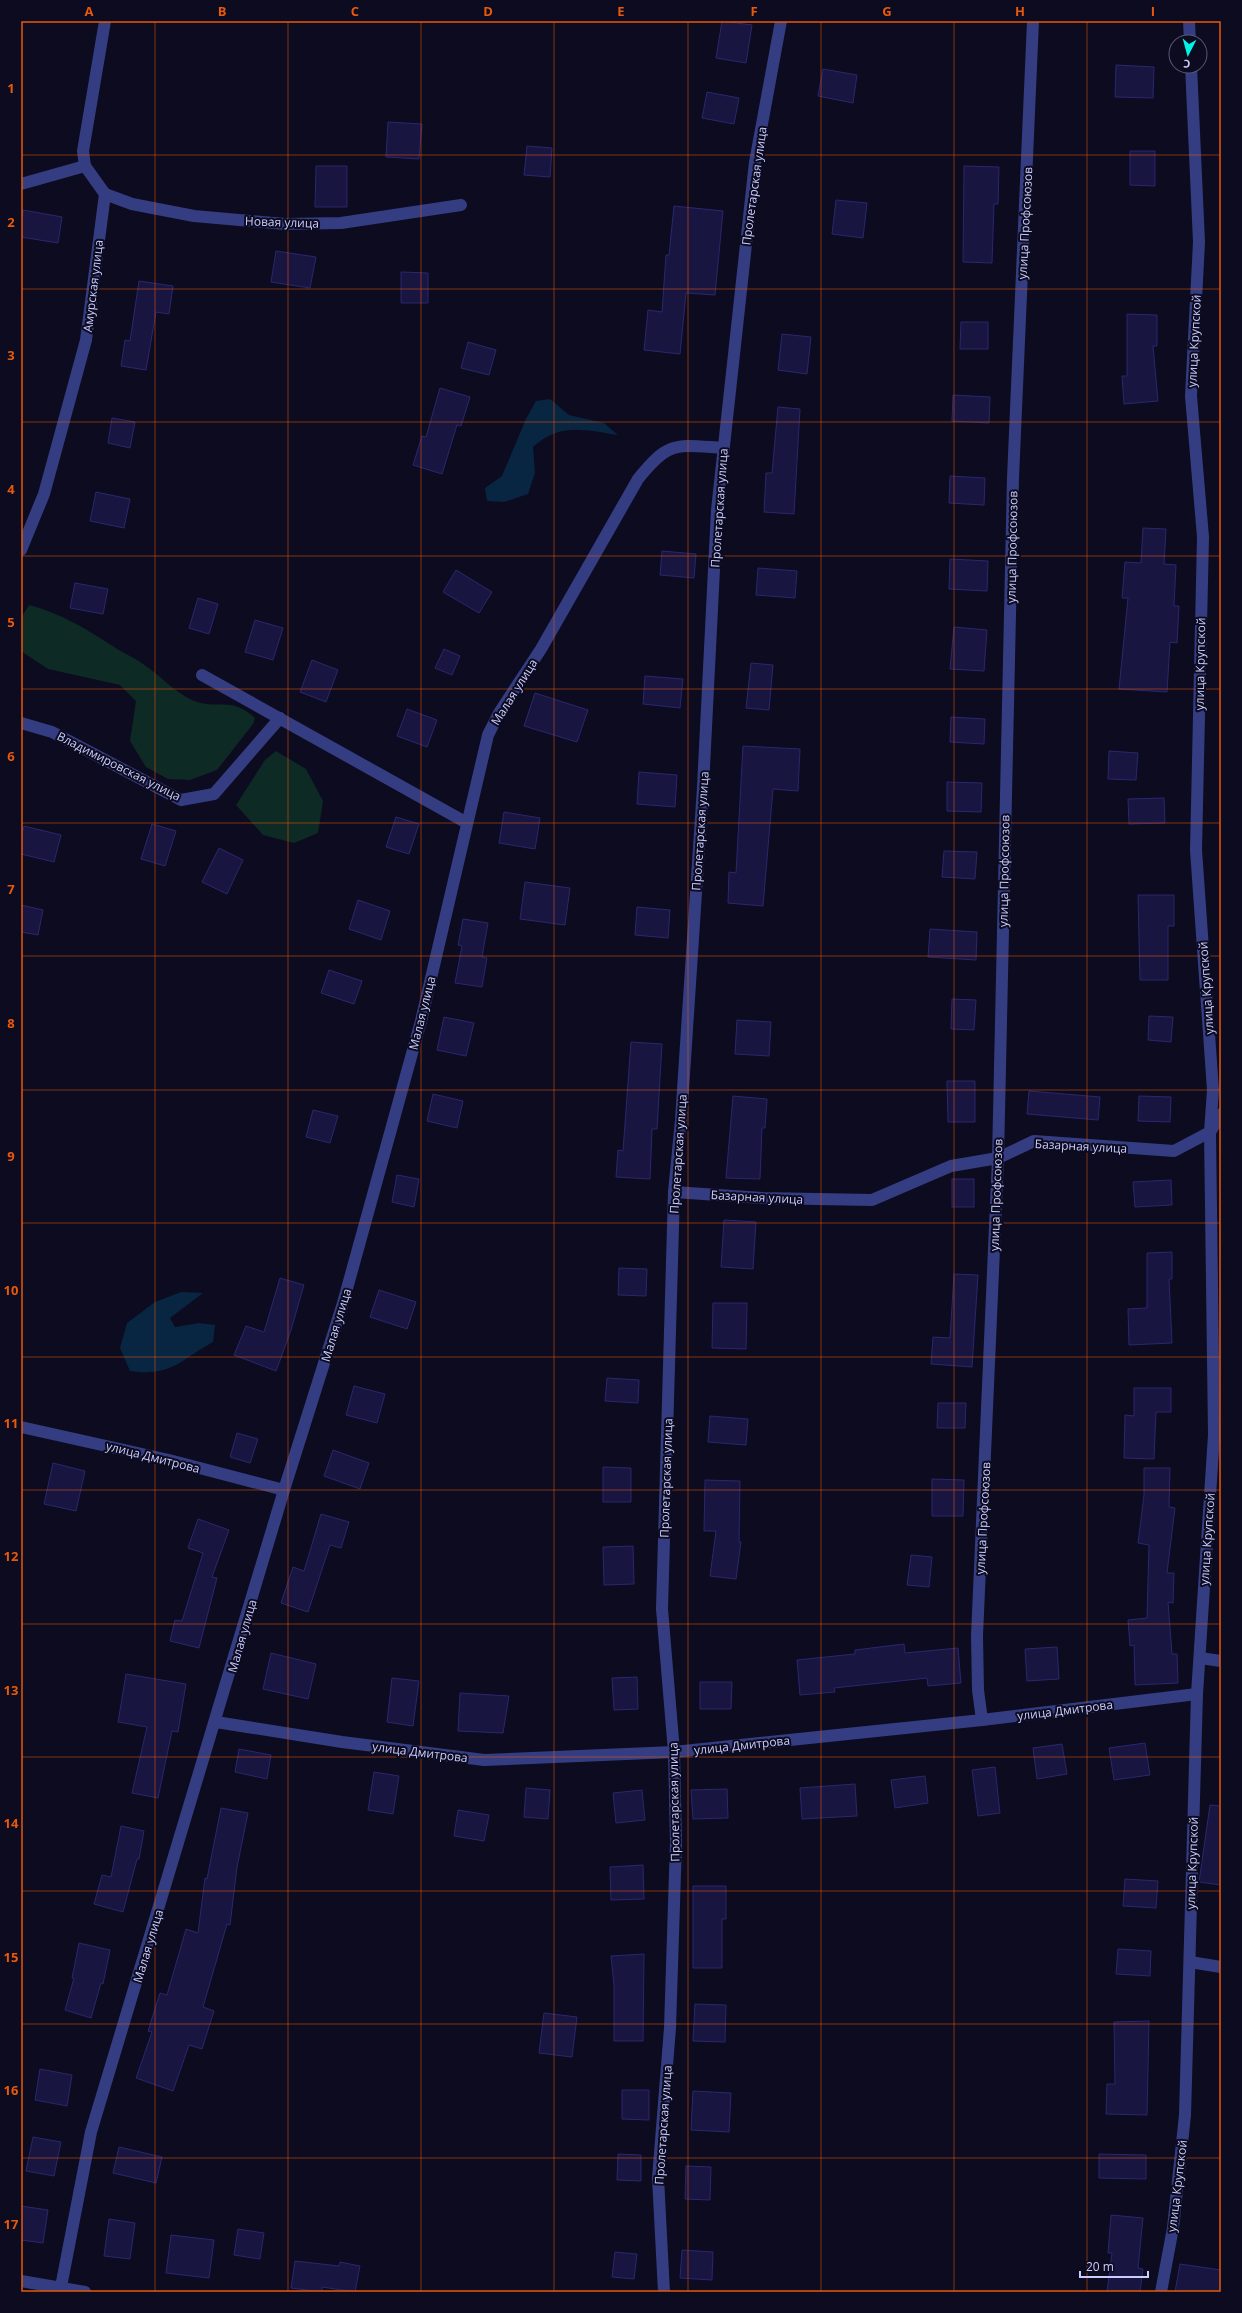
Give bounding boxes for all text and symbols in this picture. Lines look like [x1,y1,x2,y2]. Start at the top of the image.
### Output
text: A [85,2,94,20]
text: B [218,2,227,20]
text: C [351,2,359,20]
text: D [483,2,493,20]
text: E [617,2,625,20]
text: F [750,2,758,20]
text: G [882,2,892,20]
text: H [1015,2,1025,20]
text: I [1151,2,1155,20]
north arrow [1168,34,1208,74]
text: С [1183,57,1191,72]
text: 1 [7,79,15,97]
street label: Пролетарская улица [737,126,771,246]
street label: улица Профсоюзов [1014,166,1036,280]
street label: Новая улица [245,212,319,232]
text: 2 [7,213,15,231]
street label: Амурская улица [79,239,107,333]
street label: улица Крупской [1183,294,1205,388]
text: 3 [7,346,15,364]
street label: Пролетарская улица [706,448,732,568]
text: 4 [7,480,15,498]
street label: улица Профсоюзов [1003,490,1021,603]
text: 5 [7,613,15,631]
street label: улица Крупской [1191,617,1209,711]
street label: Малая улица [487,656,541,728]
street label: Владимировская улица [54,727,184,805]
text: 6 [7,747,15,765]
street label: Пролетарская улица [687,771,713,891]
street label: улица Профсоюзов [995,814,1013,927]
text: 7 [7,880,15,898]
street label: улица Крупской [1194,941,1218,1035]
street label: Малая улица [405,974,439,1052]
text: 8 [7,1014,15,1032]
street label: Пролетарская улица [665,1094,691,1214]
street label: Базарная улица [1034,1135,1128,1157]
street label: улица Профсоюзов [986,1138,1006,1252]
text: 9 [7,1147,15,1165]
street label: Базарная улица [710,1186,804,1208]
text: 10 [4,1281,18,1299]
street label: Малая улица [317,1286,355,1364]
text: 11 [4,1414,18,1432]
street label: Пролетарская улица [655,1418,677,1538]
street label: улица Дмитрова [104,1437,202,1477]
street label: улица Профсоюзов [972,1461,994,1575]
street label: улица Крупской [1195,1492,1219,1586]
text: 12 [4,1547,19,1565]
street label: Малая улица [223,1597,261,1675]
text: 13 [4,1681,18,1699]
street label: улица Дмитрова [1016,1696,1114,1724]
street label: улица Дмитрова [693,1732,791,1758]
street label: улица Дмитрова [371,1738,469,1766]
street label: Пролетарская улица [664,1742,684,1862]
text: 14 [4,1814,19,1832]
street label: улица Крупской [1182,1816,1202,1910]
street label: Малая улица [129,1907,167,1985]
text: 15 [4,1948,18,1966]
street label: Пролетарская улица [650,2065,676,2185]
text: 16 [4,2081,19,2099]
street label: улица Крупской [1163,2139,1191,2233]
text: 17 [4,2215,19,2233]
scale bar [1080,2253,1148,2279]
text: 20 m [1086,2258,1114,2275]

